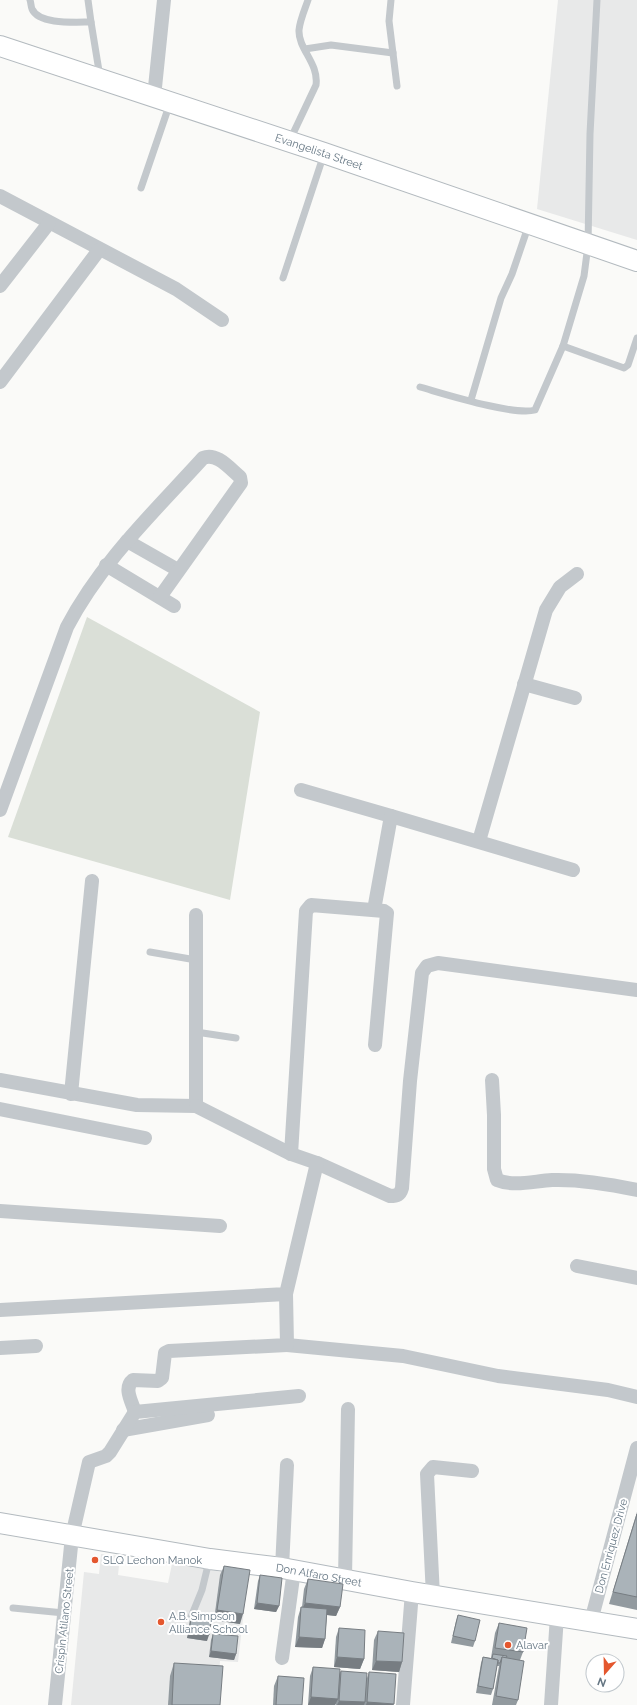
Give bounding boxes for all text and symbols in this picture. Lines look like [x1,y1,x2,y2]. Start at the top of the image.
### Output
street label: Evangelista Street [273,131,365,173]
street label: Don Enriquez Drive [593,1497,630,1595]
place label: SLQ Lechon Manok [103,1554,202,1567]
marker: SLQ Lechon Manok [90,1555,100,1565]
street label: Don Alfaro Street [275,1561,363,1590]
street label: Crispin Atilano Street [53,1567,77,1674]
place label: A.B. Simpson Alliance School [169,1610,248,1636]
marker: A.B. Simpson Alliance School [156,1617,166,1627]
place label: Alavar [516,1639,548,1652]
marker: Alavar [503,1640,513,1650]
north arrow [585,1653,625,1693]
text: N [596,1674,608,1689]

